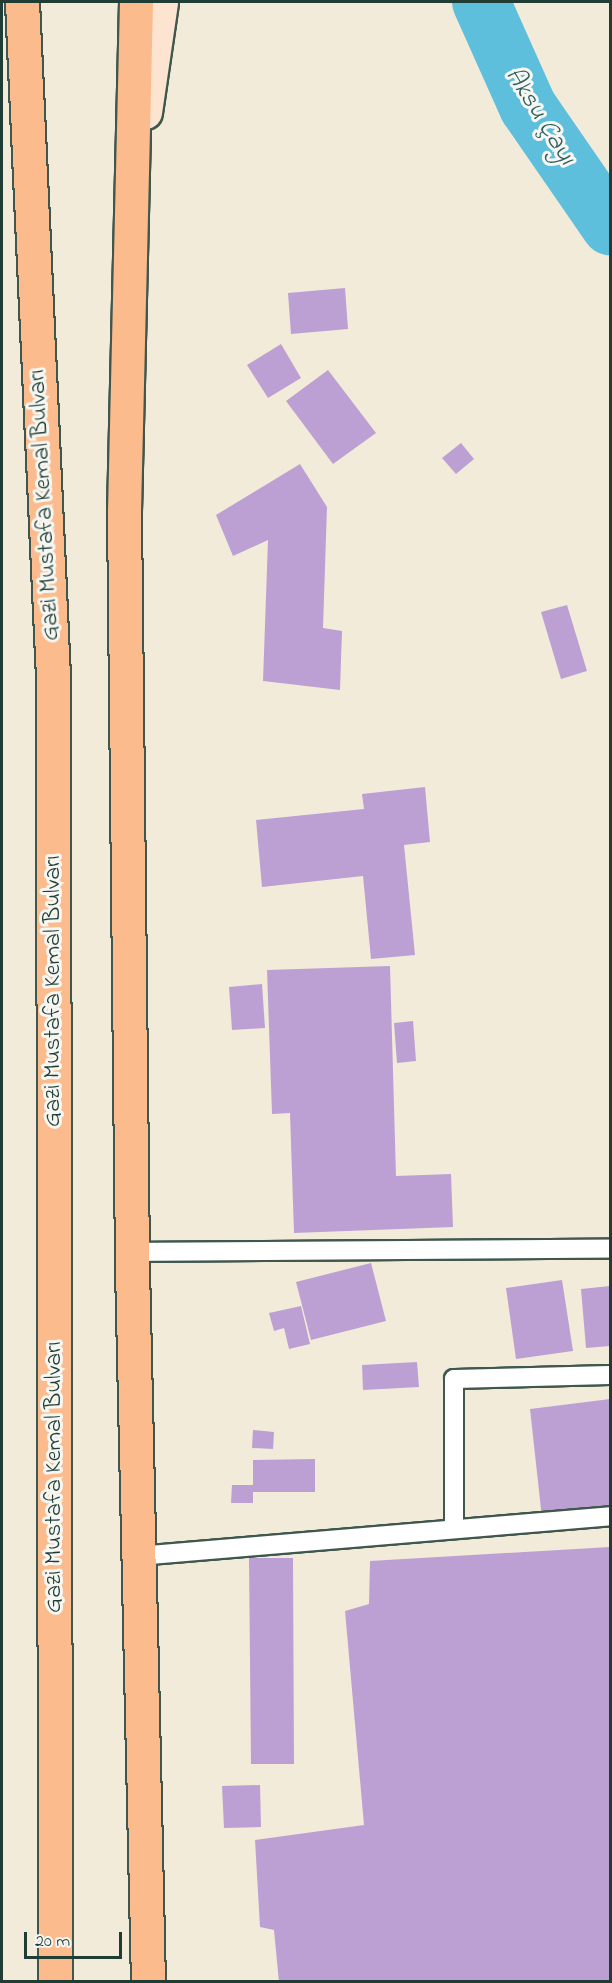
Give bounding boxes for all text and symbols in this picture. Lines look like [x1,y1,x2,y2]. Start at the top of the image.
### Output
water label: Aksu Çayı [497,62,581,172]
street label: Gazi Mustafa Kemal Bulvarı [24,369,66,641]
street label: Gazi Mustafa Kemal Bulvarı [40,855,68,1127]
street label: Gazi Mustafa Kemal Bulvarı [41,1341,69,1613]
scale bar [27,1920,124,1958]
text: 20 m [35,1929,70,1955]

